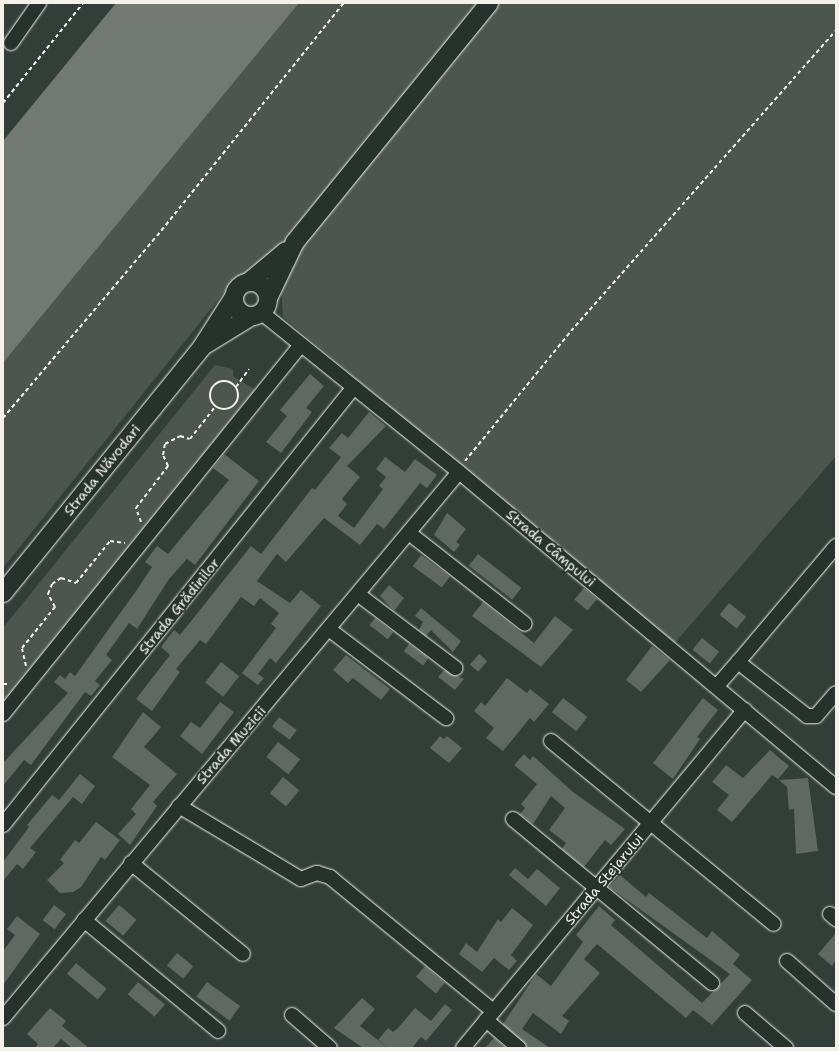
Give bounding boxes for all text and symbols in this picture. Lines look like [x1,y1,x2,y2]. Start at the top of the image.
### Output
street label: Strada Năvodari [60,421,144,519]
street label: Strada Câmpului [503,506,599,590]
street label: Strada Grădinilor [135,554,223,658]
street label: Strada Muzicii [193,703,269,787]
street label: Strada Stejarului [561,830,647,928]

